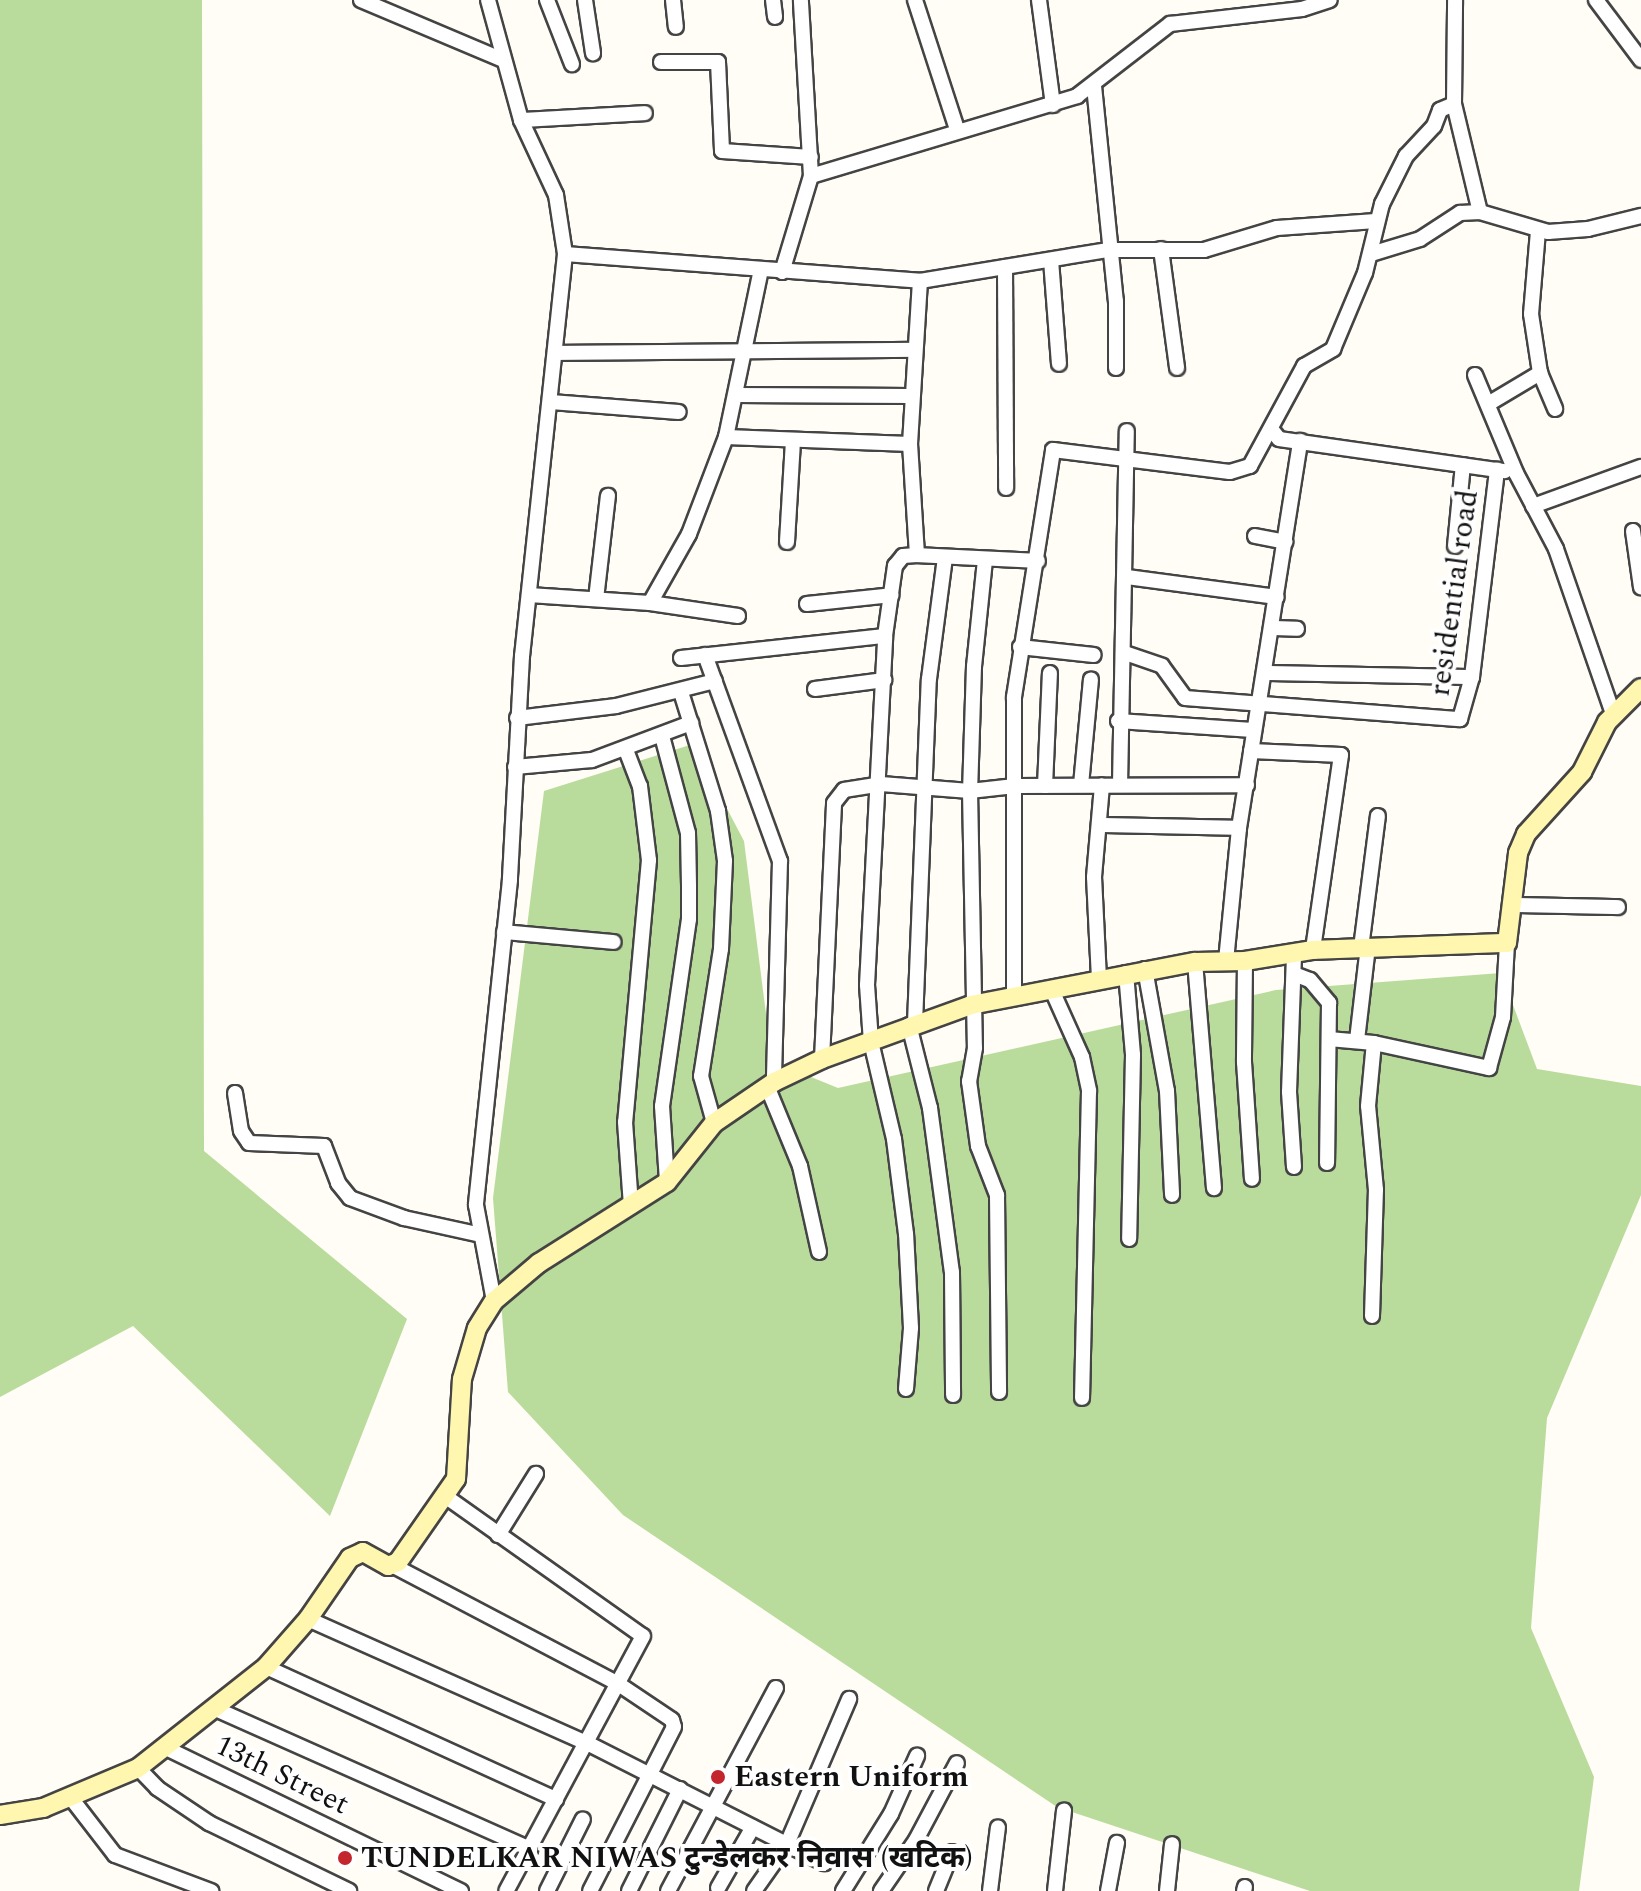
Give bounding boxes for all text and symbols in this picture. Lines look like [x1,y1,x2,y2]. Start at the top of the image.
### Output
street label: residential road [1422,487,1486,699]
street label: 13th Street [209,1727,355,1823]
place label: Eastern Uniform [734,1759,968,1795]
marker: Eastern Uniform [709,1768,727,1786]
place label: TUNDELKAR NIWAS टुन्डेलकर निवास (खटिक) [361,1840,973,1876]
marker: TUNDELKAR NIWAS टुन्डेलकर निवास (खटिक) [336,1849,354,1867]

